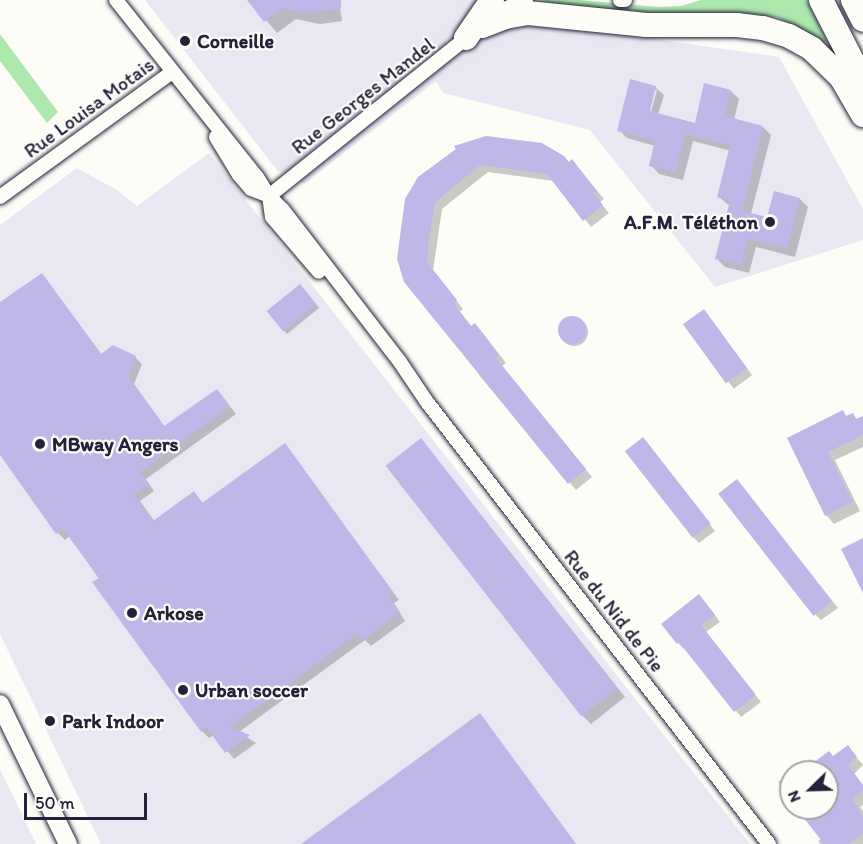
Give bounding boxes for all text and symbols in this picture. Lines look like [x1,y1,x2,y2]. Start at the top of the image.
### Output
place label: Corneille [197,29,274,53]
street label: Rue Georges Mandel [287,33,439,159]
marker: Corneille [178,34,192,48]
street label: Rue Louisa Motais [19,53,159,163]
place label: A.F.M. Téléthon [626,210,758,234]
marker: A.F.M. Téléthon [763,215,777,229]
place label: MBway Angers [52,432,179,456]
marker: MBway Angers [33,437,47,451]
street label: Rue du Nid de Pie [559,545,669,677]
place label: Arkose [144,601,204,625]
marker: Arkose [125,606,139,620]
place label: Urban soccer [195,678,308,702]
marker: Urban soccer [176,683,190,697]
place label: Park Indoor [62,709,164,733]
marker: Park Indoor [43,714,57,728]
north arrow [779,760,839,820]
scale bar [27,781,150,819]
text: N [783,788,805,805]
text: 50 m [35,792,75,814]

